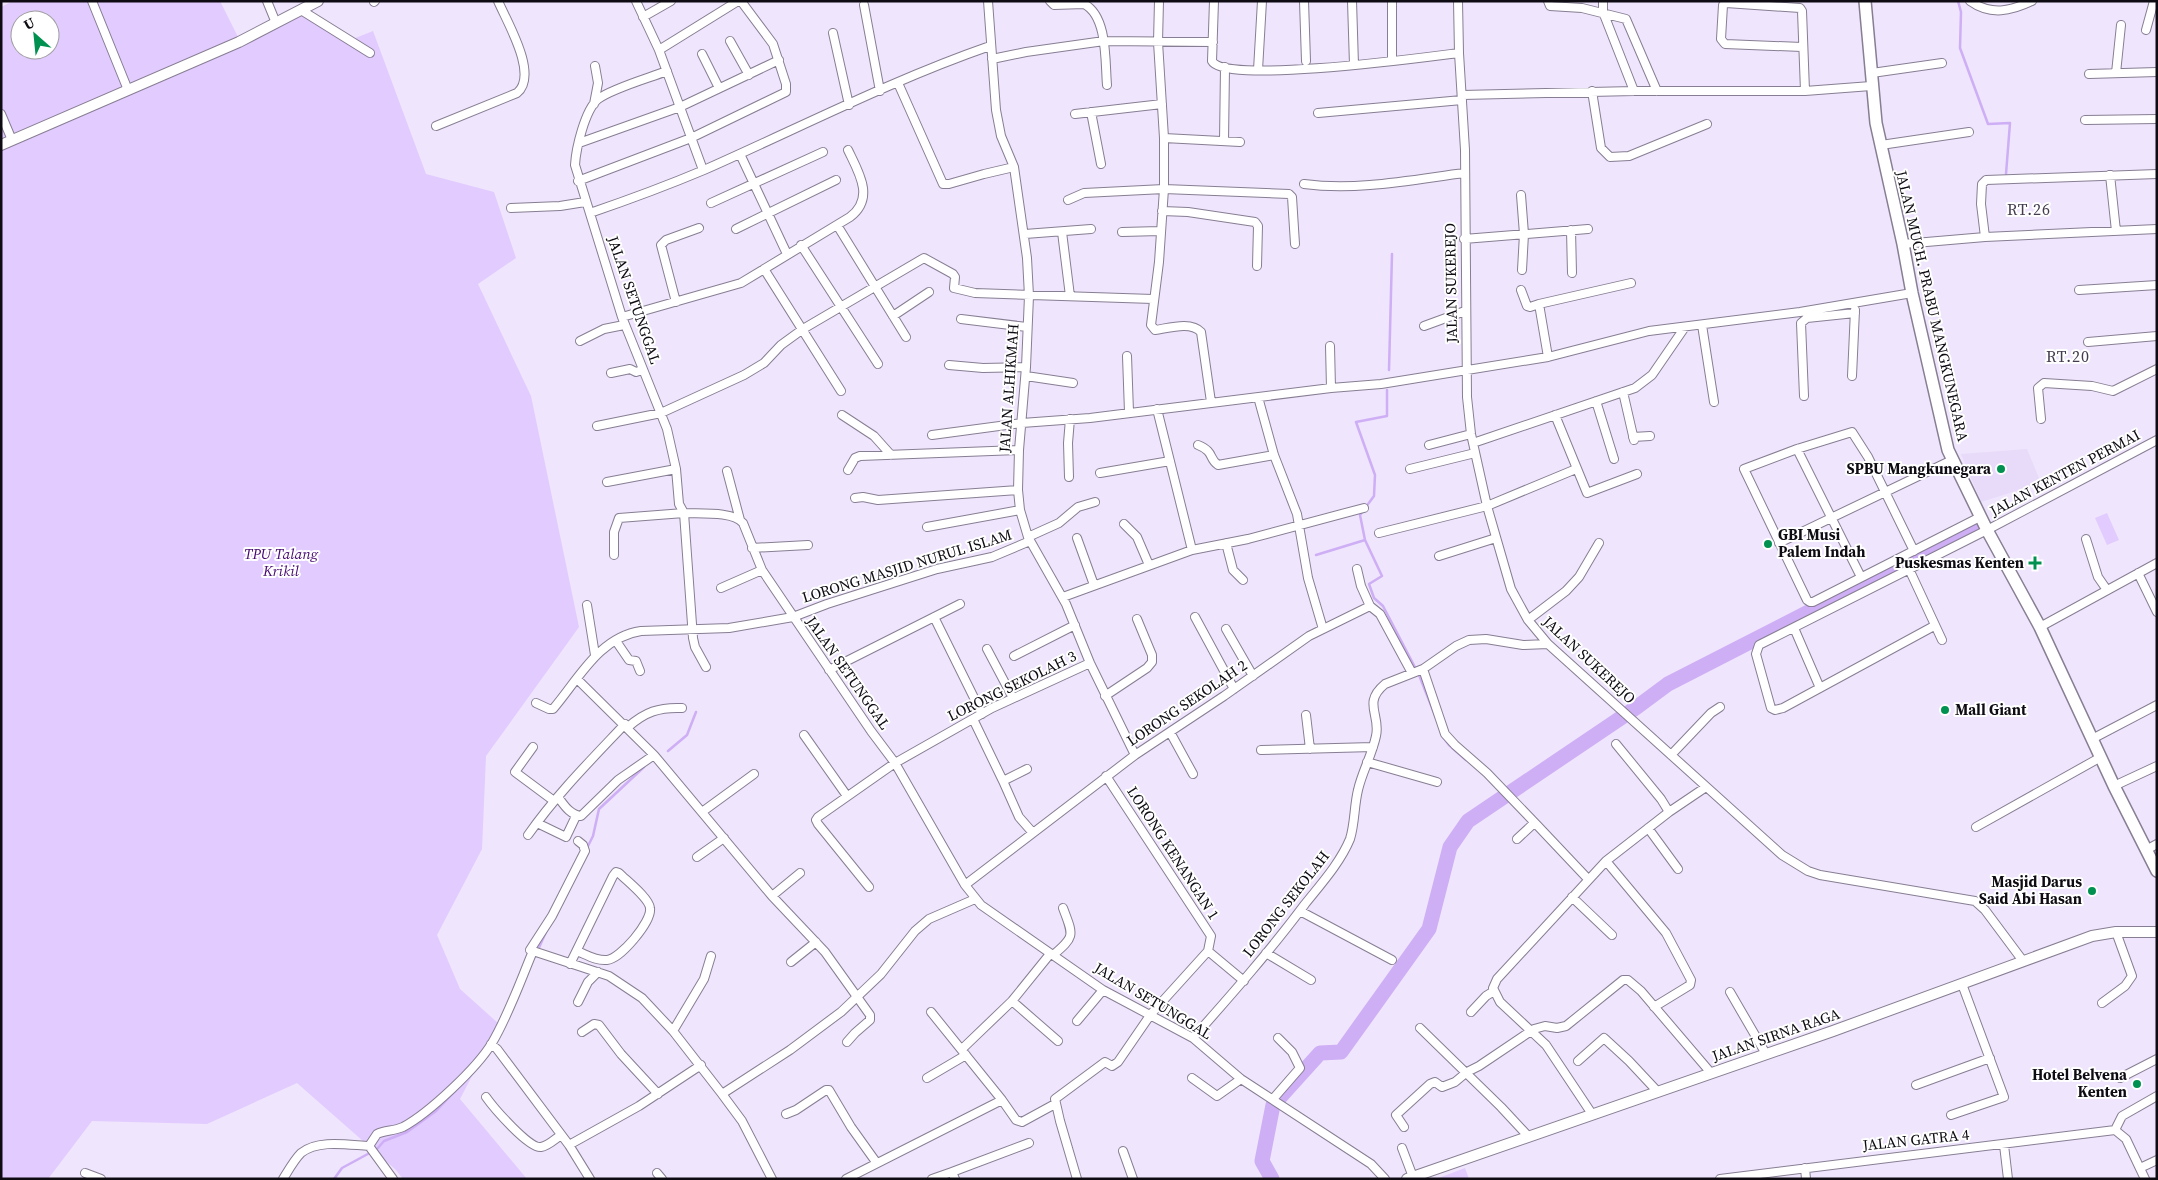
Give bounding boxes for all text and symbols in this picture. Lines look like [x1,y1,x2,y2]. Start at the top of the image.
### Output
north arrow [10,10,60,60]
text: U [20,12,38,35]
street label: JALAN MUCH. PRABU MANGKUNEGARA [1891,167,1974,443]
district label: RT.26 [2007,198,2051,220]
street label: JALAN SUKEREJO [1439,223,1462,344]
street label: JALAN SETUNGGAL [602,232,666,367]
street label: JALAN ALHIKMAH [993,323,1023,454]
district label: RT.20 [2046,345,2090,367]
street label: JALAN KENTEN PERMAI [1985,424,2144,522]
place label: SPBU Mangkunegara [1847,458,1992,479]
marker: SPBU Mangkunegara [1995,463,2007,475]
street label: LORONG MASJID NURUL ISLAM [799,524,1014,608]
place label: GBI Musi Palem Indah [1778,524,1865,562]
marker: GBI Musi Palem Indah [1762,538,1774,550]
park label: TPU Talang Krikil [244,543,319,581]
place label: Puskesmas Kenten [1895,552,2024,573]
marker: Puskesmas Kenten [2028,556,2042,570]
street label: JALAN SUKEREJO [1538,610,1640,708]
street label: JALAN SETUNGGAL [801,611,896,734]
street label: LORONG SEKOLAH 3 [944,645,1080,726]
street label: LORONG SEKOLAH 2 [1122,654,1251,751]
place label: Mall Giant [1955,699,2027,720]
marker: Mall Giant [1939,704,1951,716]
street label: LORONG KENANGAN 1 [1122,782,1224,923]
street label: LORONG SEKOLAH [1237,846,1334,961]
place label: Masjid Darus Said Abi Hasan [1979,871,2082,909]
marker: Masjid Darus Said Abi Hasan [2086,885,2098,897]
street label: JALAN SETUNGGAL [1089,956,1216,1044]
street label: JALAN SIRNA RAGA [1708,1003,1843,1067]
place label: Hotel Belvena Kenten [2032,1064,2128,1102]
marker: Hotel Belvena Kenten [2131,1078,2143,1090]
street label: JALAN GATRA 4 [1861,1123,1971,1156]

